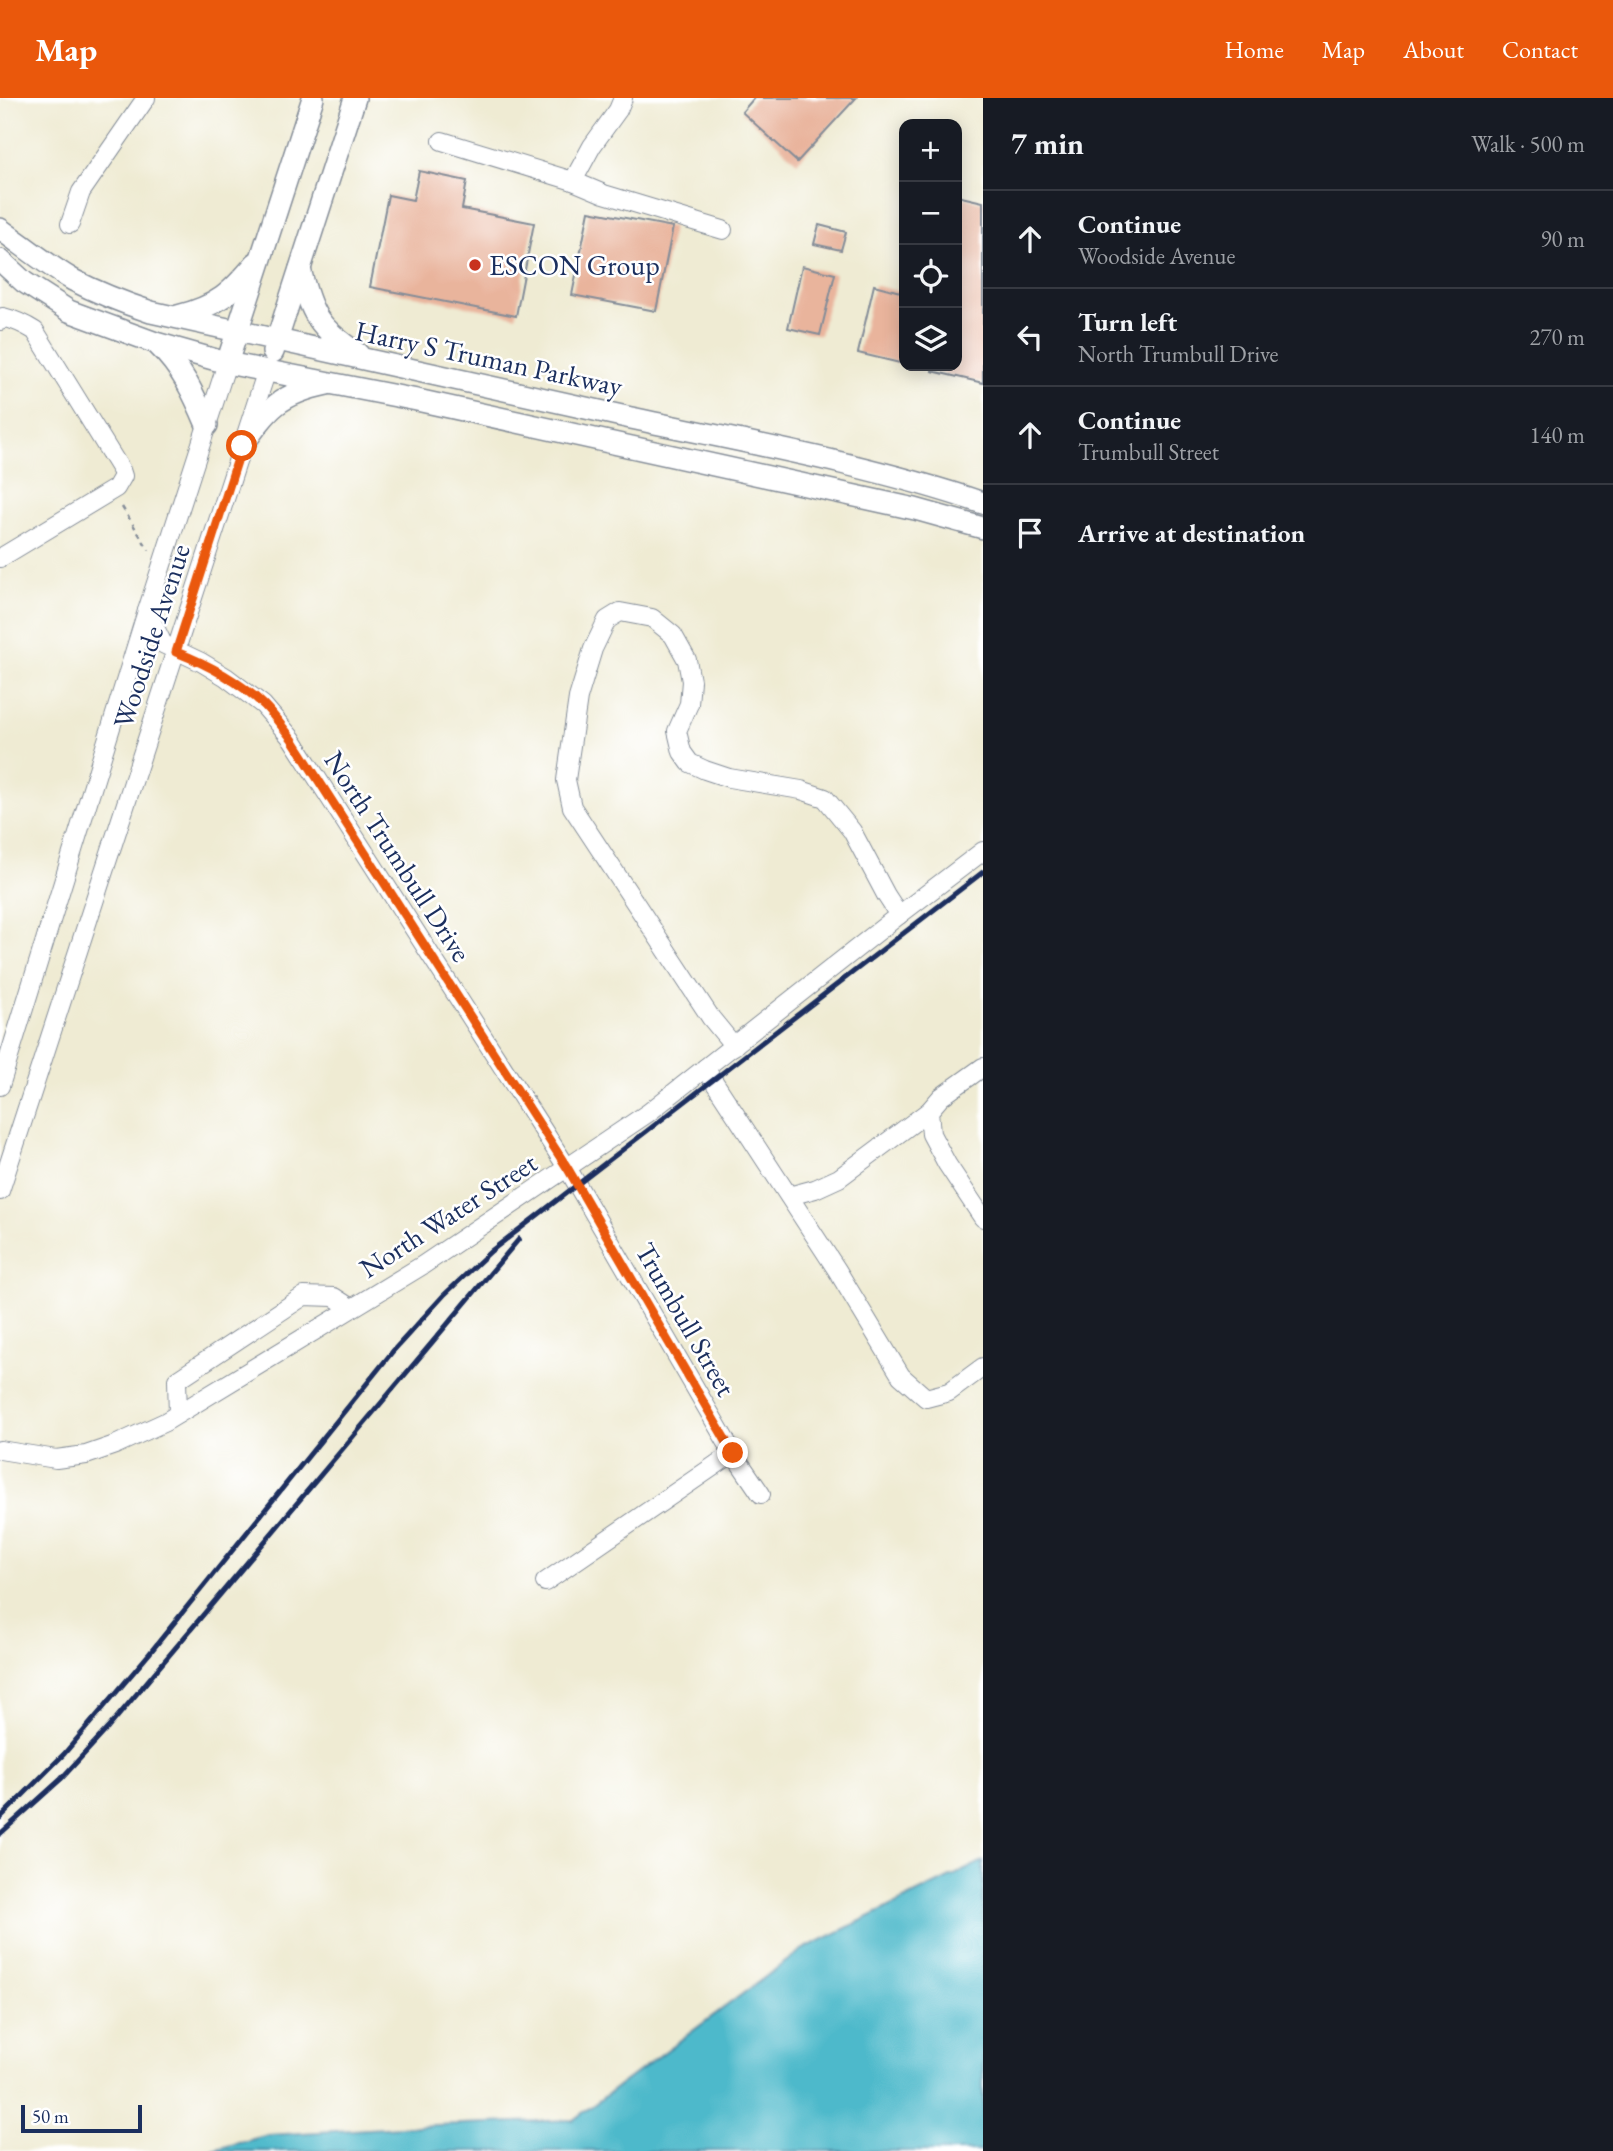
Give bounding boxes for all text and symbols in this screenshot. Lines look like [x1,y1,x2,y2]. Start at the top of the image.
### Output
text: Map [35,28,97,71]
text: Home [1224,34,1284,65]
text: Map [1322,34,1365,65]
text: About [1403,34,1464,65]
text: Contact [1502,34,1578,65]
map controls [899,119,962,371]
button: + [899,119,962,182]
text: 7 min [1011,124,1084,163]
text: Walk · 500 m [1471,129,1585,159]
button: − [899,182,962,245]
text: Continue [1078,207,1181,241]
icon: ahead [1011,220,1049,258]
text: 90 m [1540,224,1585,254]
text: Woodside Avenue [1078,241,1235,271]
button: locate [899,245,962,308]
place label: ESCON Group [489,247,660,283]
marker: ESCON Group [467,257,483,273]
text: Turn left [1078,305,1177,339]
button: layers [899,308,962,371]
street label: Harry S Truman Parkway [352,312,627,404]
icon: left [1011,318,1049,356]
text: 270 m [1529,322,1585,352]
text: North Trumbull Drive [1078,339,1279,369]
text: Continue [1078,403,1181,437]
icon: ahead [1011,416,1049,454]
text: 140 m [1529,420,1585,450]
route start [226,430,257,461]
text: Trumbull Street [1078,437,1219,467]
icon: arrive [1011,514,1049,552]
text: Arrive at destination [1078,516,1305,550]
street label: Woodside Avenue [104,539,198,733]
street label: North Trumbull Drive [316,744,480,968]
street label: North Water Street [352,1144,544,1286]
street label: Trumbull Street [628,1236,745,1402]
route end [717,1437,748,1468]
scale bar [21,2102,142,2134]
text: 50 m [32,2104,69,2129]

